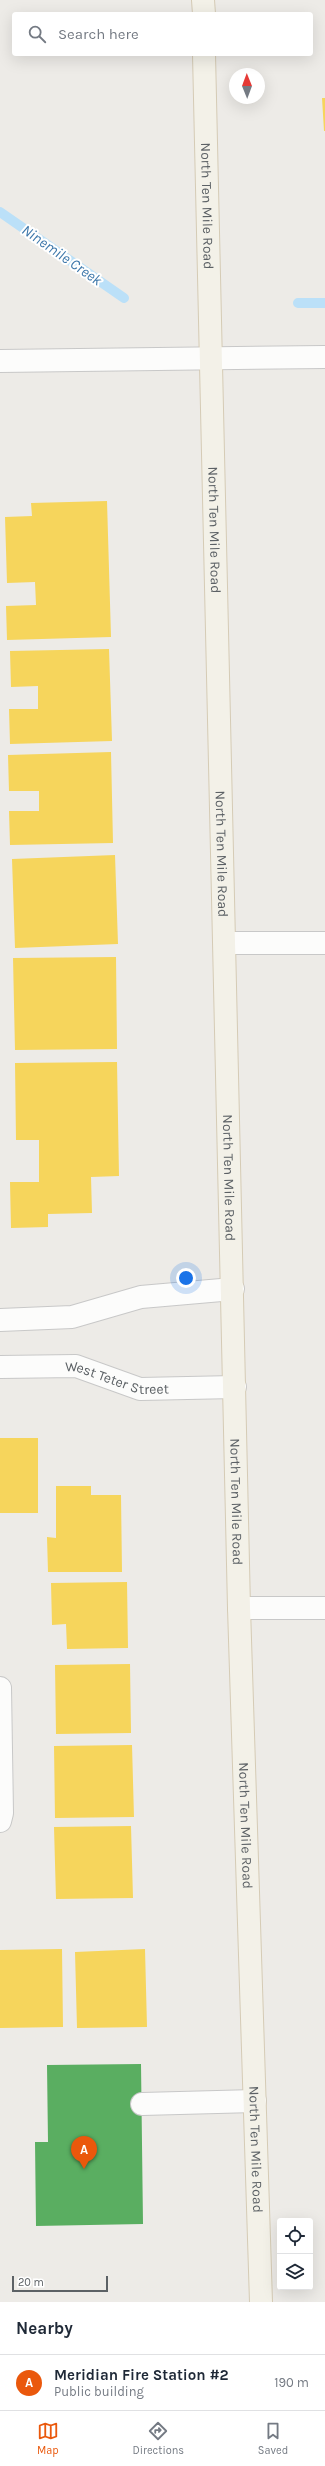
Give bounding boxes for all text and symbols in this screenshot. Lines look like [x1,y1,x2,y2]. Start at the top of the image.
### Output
search box [12,12,313,56]
icon: search [26,23,48,45]
text: Search here [58,25,139,43]
north arrow [229,68,265,104]
street label: North Ten Mile Road [197,142,217,270]
water label: Ninemile Creek [18,221,106,290]
street label: North Ten Mile Road [204,466,224,594]
street label: North Ten Mile Road [212,790,231,918]
street label: North Ten Mile Road [219,1114,239,1241]
your location [176,1268,196,1288]
street label: West Teter Street [65,1358,169,1398]
street label: North Ten Mile Road [226,1438,246,1565]
street label: North Ten Mile Road [235,1762,256,1889]
street label: North Ten Mile Road [245,2086,266,2213]
pin: A [71,2136,97,2169]
map controls [277,2218,313,2290]
button: locate [277,2218,313,2254]
button: layers [277,2254,313,2290]
scale bar [12,2274,108,2293]
text: 20 m [18,2276,44,2289]
text: Nearby [16,2318,73,2338]
text: Meridian Fire Station #2 [54,2366,229,2384]
text: A [25,2375,33,2390]
text: 190 m [274,2375,309,2390]
text: Public building [54,2384,144,2399]
tab: Map [37,2420,59,2457]
tab: Directions [132,2420,184,2457]
tab: Saved [258,2420,288,2457]

